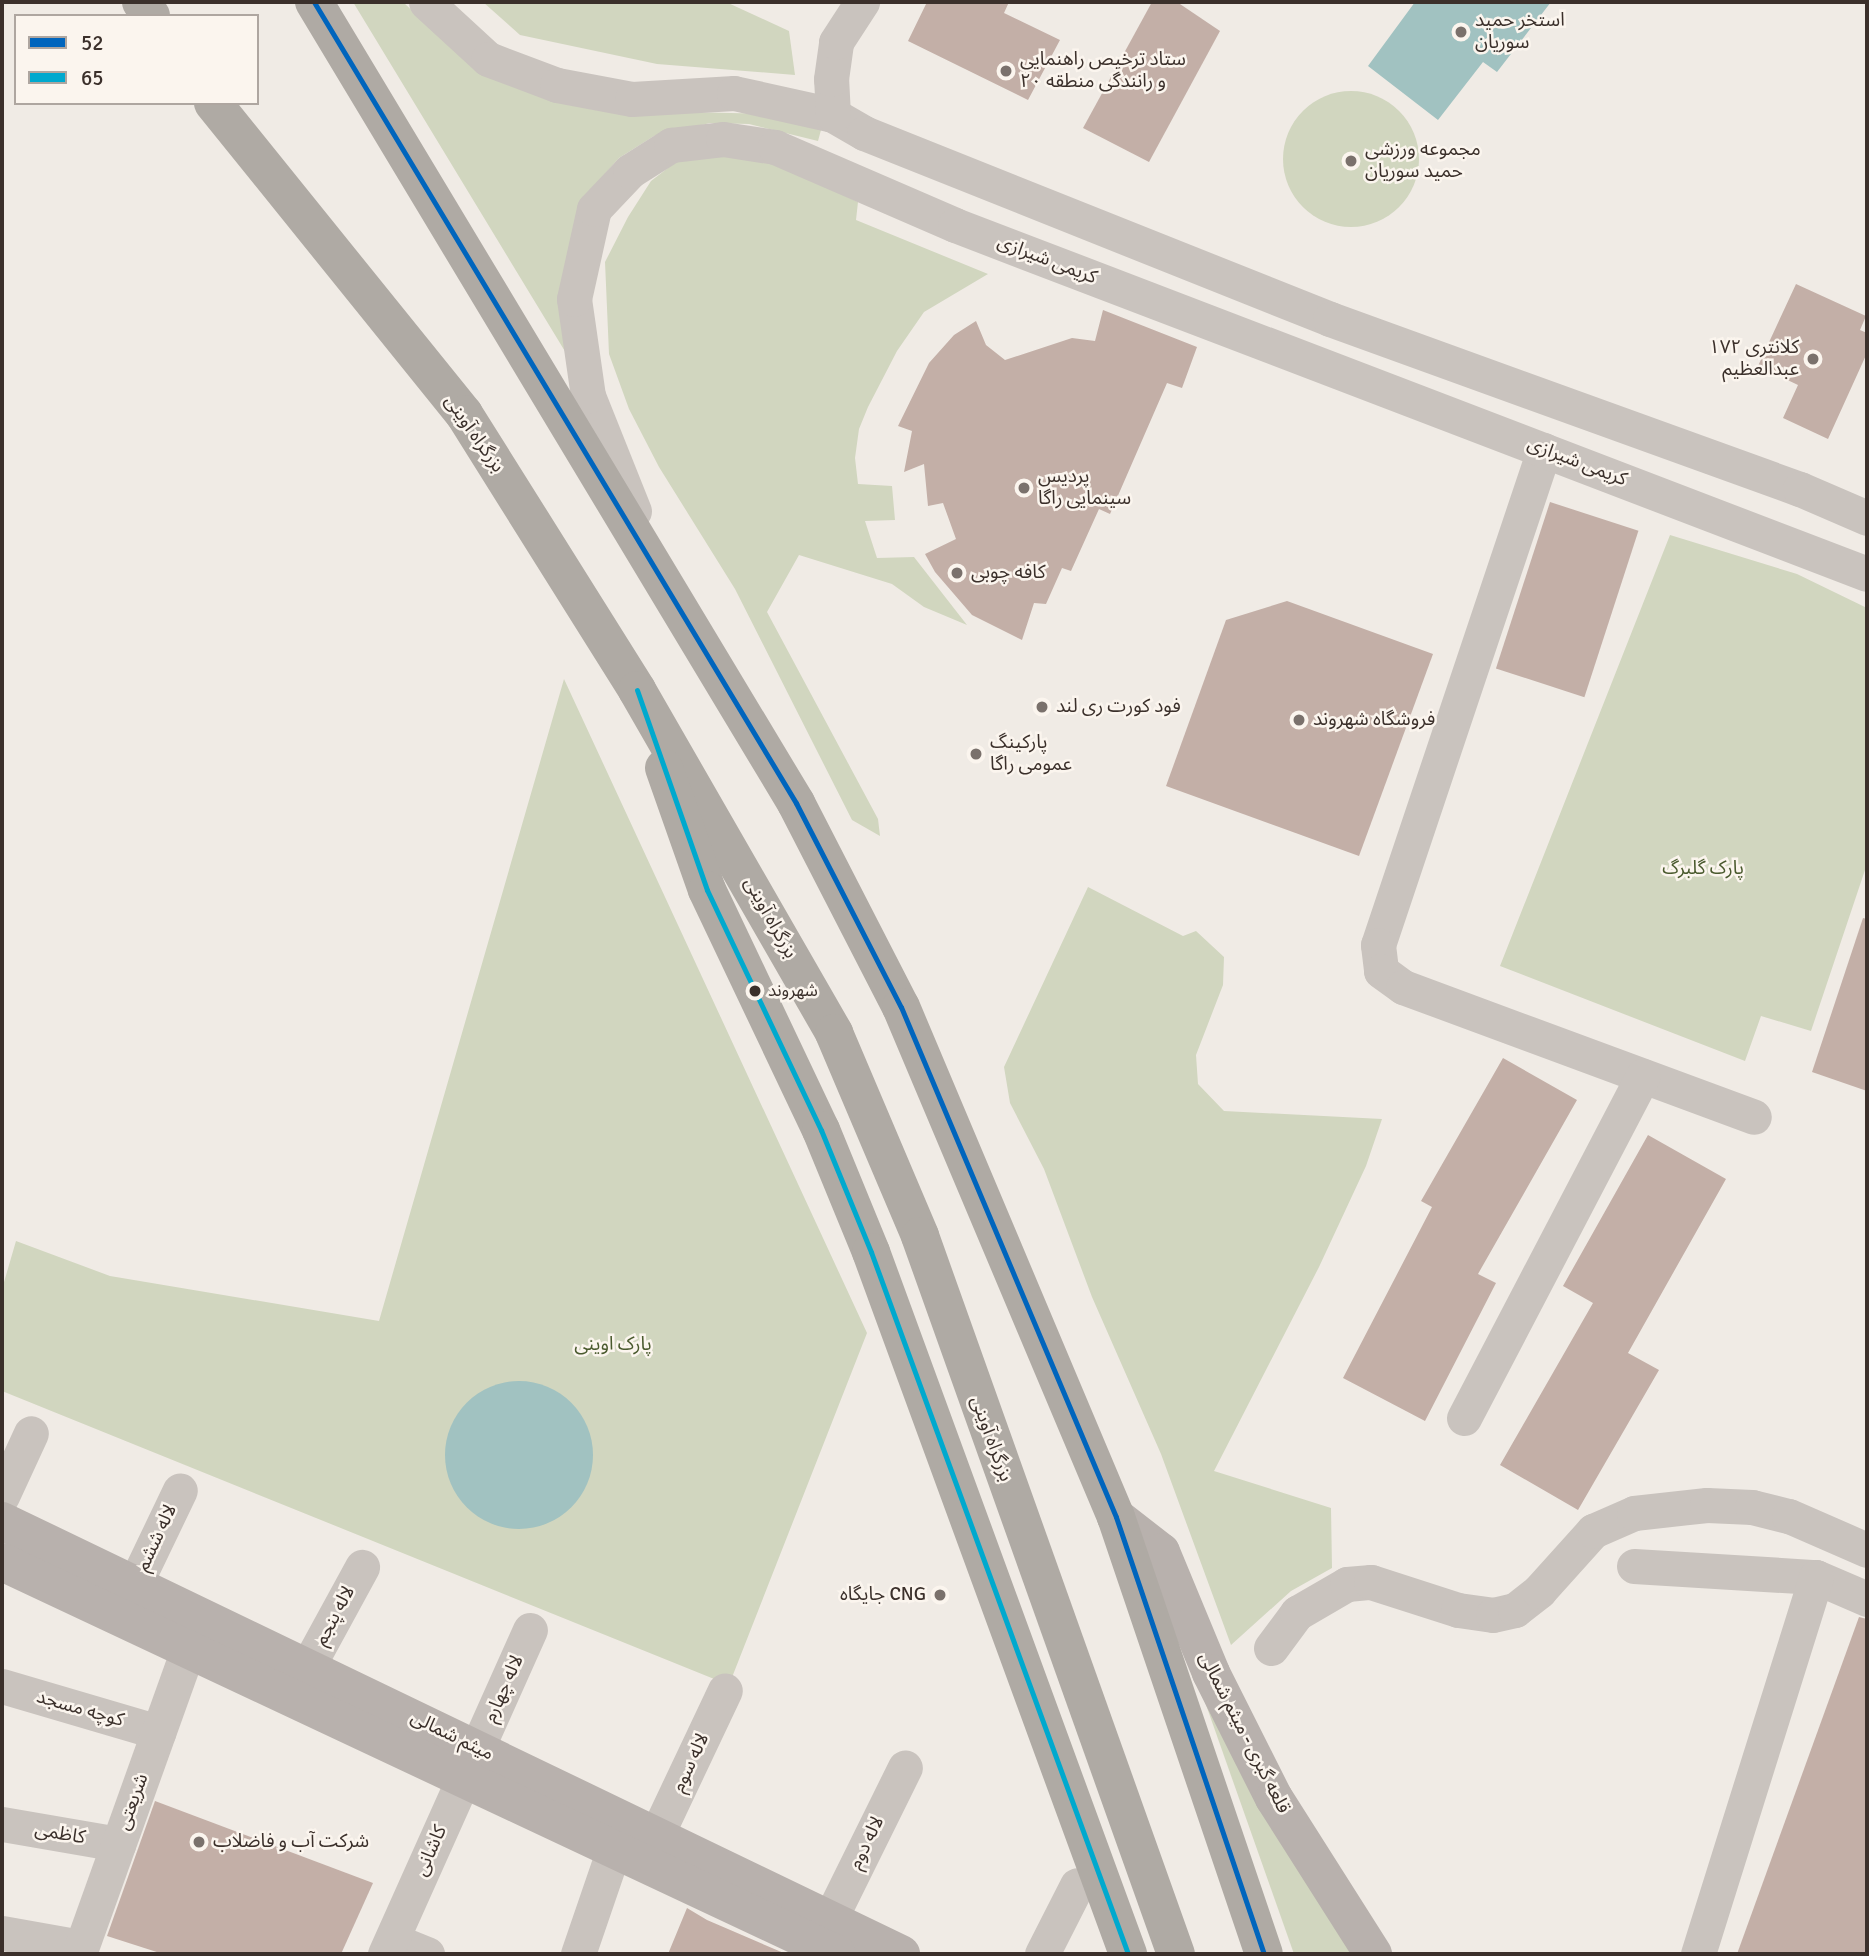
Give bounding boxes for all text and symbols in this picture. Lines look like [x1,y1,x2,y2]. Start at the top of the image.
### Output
place label: استخر حمید سوریان [1475,10,1565,54]
legend [14,14,259,105]
marker: استخر حمید سوریان [1453,24,1469,40]
text: 52 [81,30,104,56]
place label: ستاد ترخیص راهنمایی و رانندگی منطقه ۲۰ [1020,49,1186,93]
marker: ستاد ترخیص راهنمایی و رانندگی منطقه ۲۰ [998,63,1014,79]
text: 65 [81,65,104,91]
place label: مجموعه ورزشی حمید سوریان [1365,139,1481,183]
marker: مجموعه ورزشی حمید سوریان [1343,153,1359,169]
street label: کریمی شیرازی [994,231,1100,289]
place label: کلانتری ۱۷۲ عبدالعظیم [1709,337,1799,381]
marker: کلانتری ۱۷۲ عبدالعظیم [1805,351,1821,367]
street label: بزرگراه آوینی [439,391,509,477]
street label: کریمی شیرازی [1524,433,1630,491]
place label: پردیس سینمایی راگا [1038,466,1131,510]
marker: پردیس سینمایی راگا [1016,480,1032,496]
place label: کافه چوبی [971,562,1046,584]
marker: کافه چوبی [949,565,965,581]
place label: فود کورت ری لند [1056,696,1181,718]
marker: فود کورت ری لند [1034,699,1050,715]
place label: فروشگاه شهروند [1313,709,1435,731]
marker: فروشگاه شهروند [1291,712,1307,728]
place label: پارکینگ عمومی راگا [990,732,1072,776]
marker: پارکینگ عمومی راگا [968,746,984,762]
park label: پارک گلبرگ [1662,858,1744,880]
street label: بزرگراه آوینی [738,873,802,963]
place label: شهروند [768,981,818,1001]
marker: شهروند [748,984,762,998]
park label: پارک اوینی [574,1334,652,1356]
street label: بزرگراه آوینی [965,1393,1017,1485]
street label: لاله ششم [132,1501,182,1575]
street label: لاله پنجم [310,1582,360,1650]
place label: جایگاه CNG [840,1584,926,1606]
marker: جایگاه CNG [932,1587,948,1603]
street label: قلعه گبری - میثم شمالی [1193,1648,1295,1818]
street label: لاله چهارم [479,1652,529,1726]
street label: کوچه مسجد [34,1686,126,1732]
street label: میثم شمالی [407,1706,497,1766]
street label: لاله سوم [667,1730,715,1796]
street label: شریعتی [112,1771,154,1833]
street label: لاله دوم [844,1813,890,1873]
street label: کاظمی [33,1818,87,1850]
street label: کاشانی [410,1822,452,1880]
place label: شرکت آب و فاضلاب [213,1831,369,1853]
marker: شرکت آب و فاضلاب [191,1834,207,1850]

